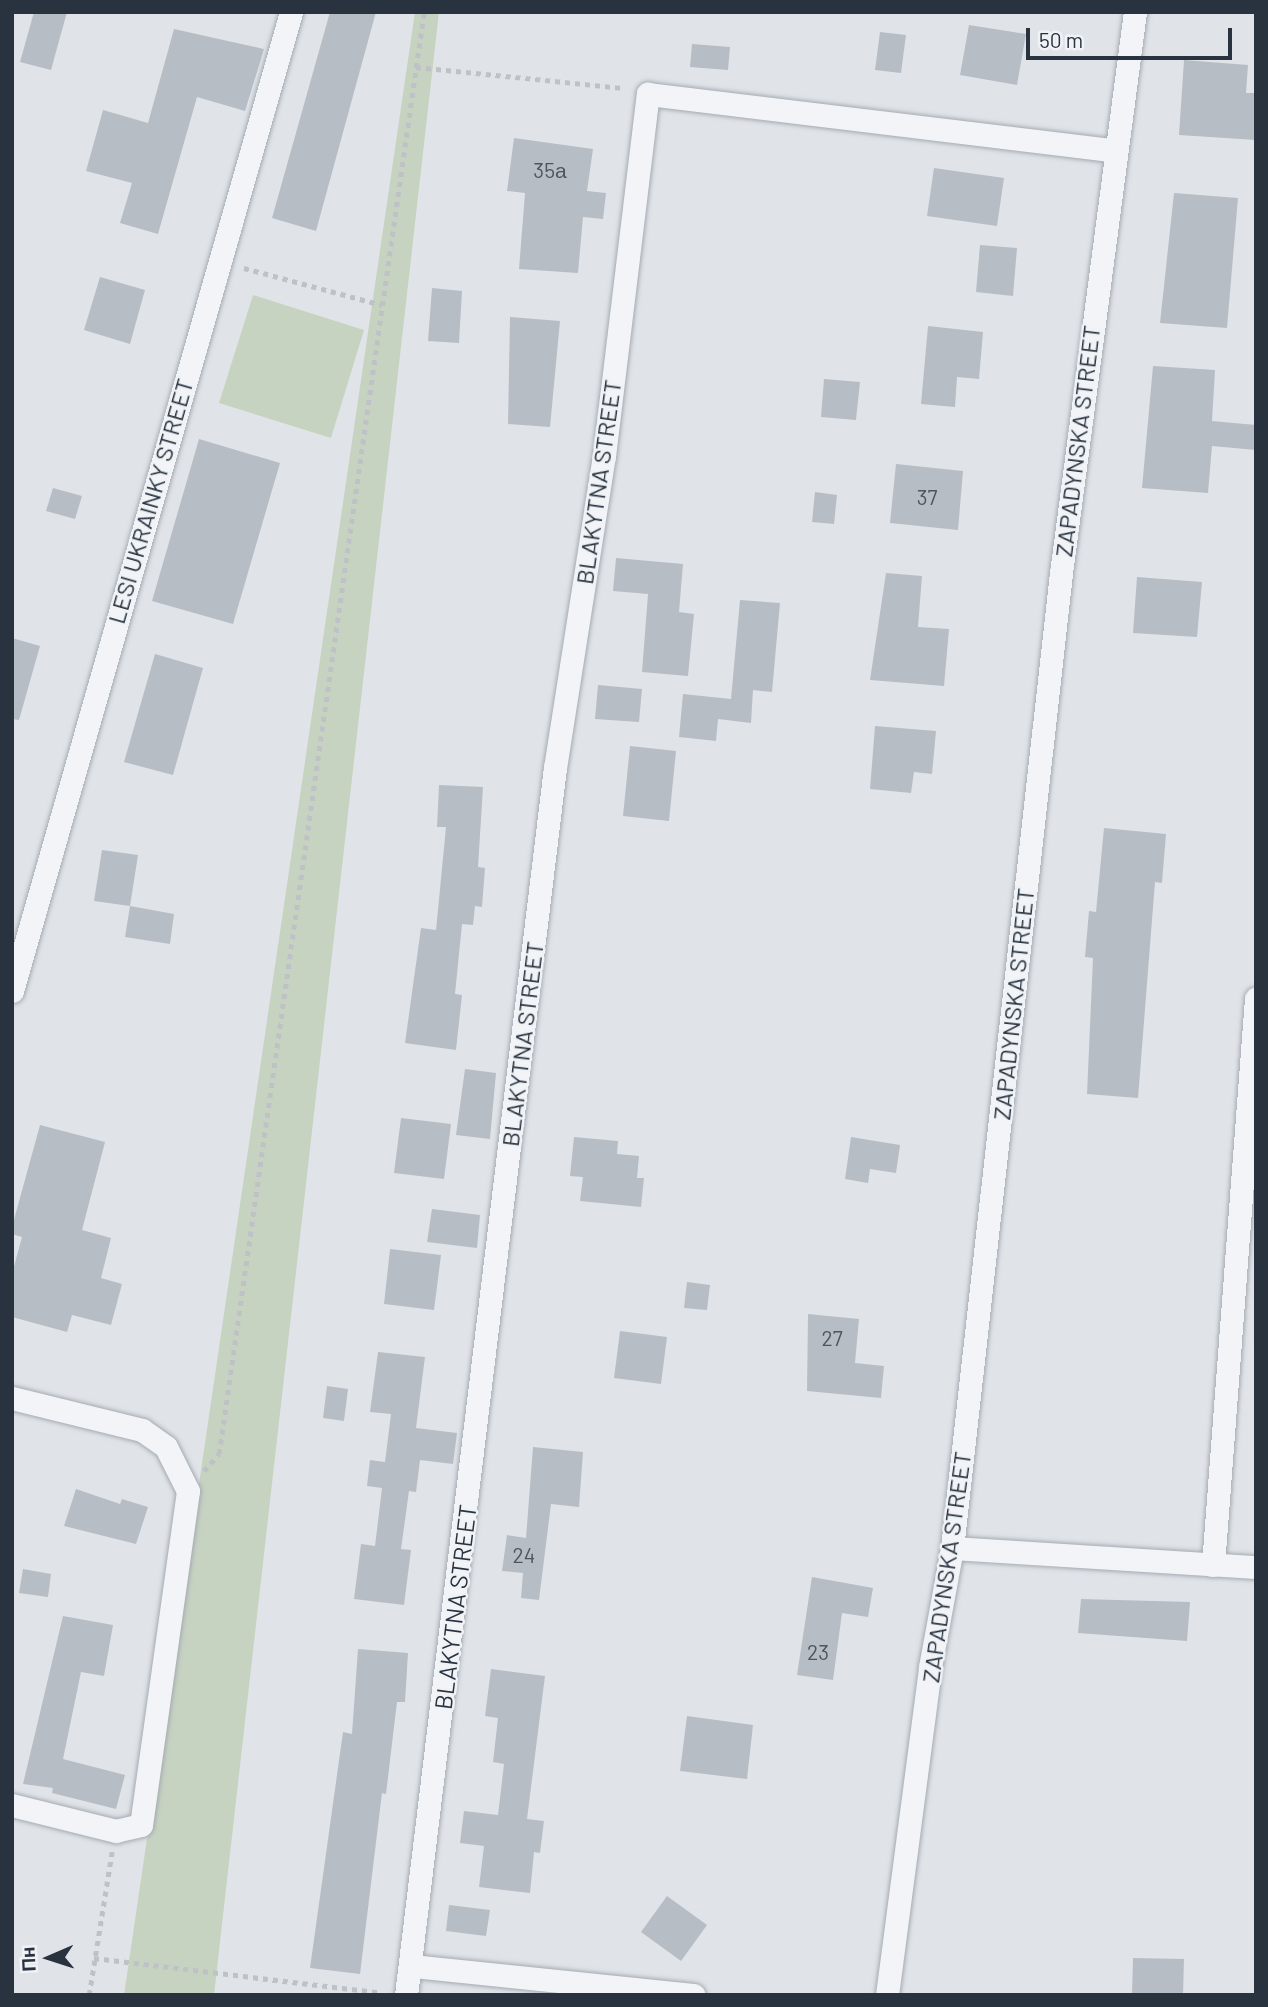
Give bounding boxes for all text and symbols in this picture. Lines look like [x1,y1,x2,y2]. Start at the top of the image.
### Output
scale bar [1030,14,1236,58]
text: 50 m [1039,27,1083,52]
house number: 35а [533,157,567,183]
street label: ZAPADYNSKA STREET [1049,324,1105,558]
street label: LESI UKRAINKY STREET [101,375,199,627]
street label: BLAKYTNA STREET [569,378,627,586]
house number: 37 [917,484,937,510]
street label: ZAPADYNSKA STREET [986,887,1040,1121]
street label: BLAKYTNA STREET [495,940,549,1148]
house number: 27 [821,1325,843,1351]
street label: ZAPADYNSKA STREET [916,1450,976,1684]
street label: BLAKYTNA STREET [428,1503,482,1711]
house number: 24 [513,1542,535,1568]
house number: 23 [807,1639,829,1665]
north arrow [14,1923,84,1993]
text: Пн [15,1946,40,1972]

